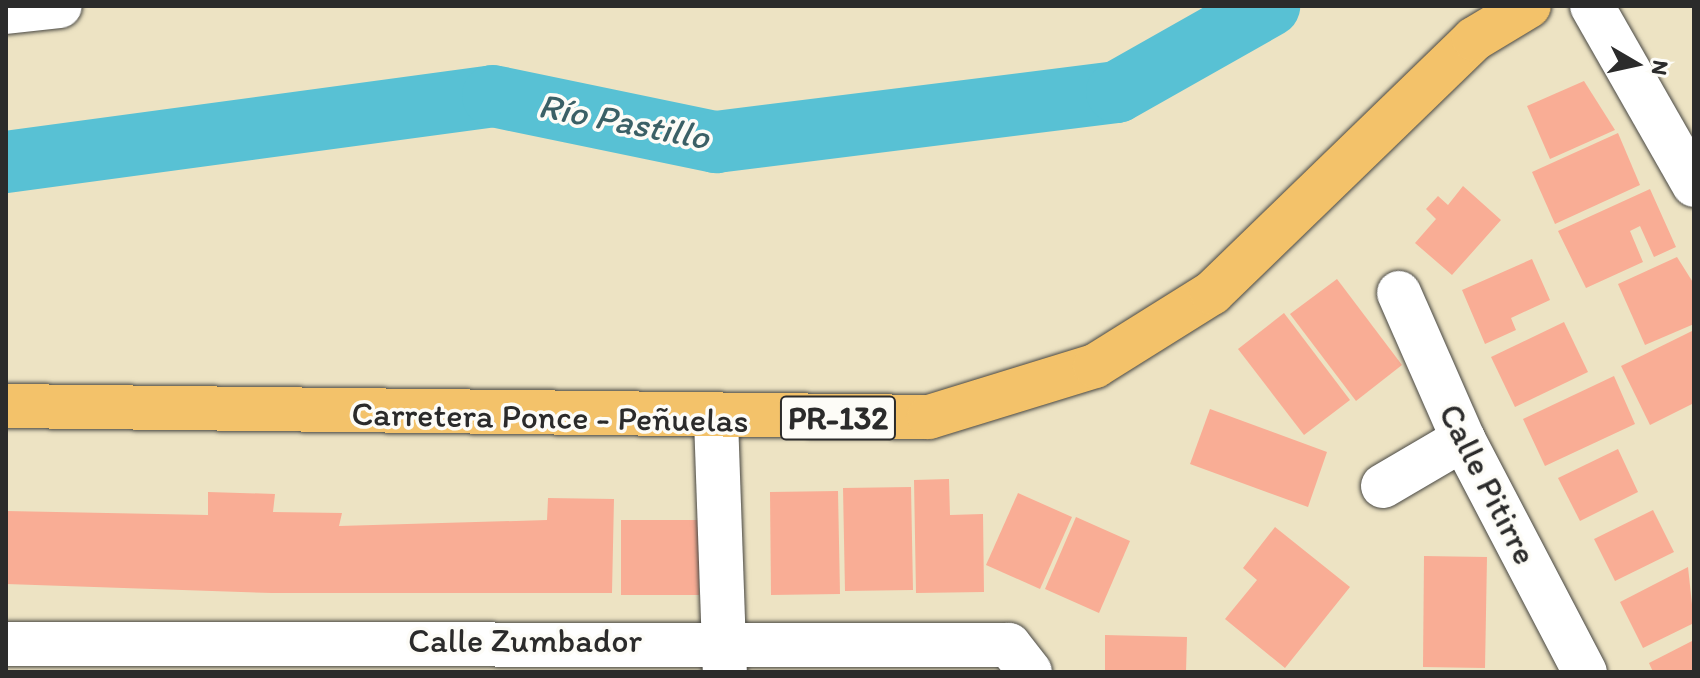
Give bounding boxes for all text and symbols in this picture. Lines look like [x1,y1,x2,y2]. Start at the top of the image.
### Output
north arrow [1596,24,1676,104]
text: N [1646,58,1675,77]
water label: Río Pastillo [535,83,713,159]
road number: PR-132 [778,390,898,446]
street label: Carretera Ponce - Peñuelas [351,393,749,441]
street label: Calle Pitirre [1430,397,1546,571]
street label: Calle Zumbador [408,621,642,661]

